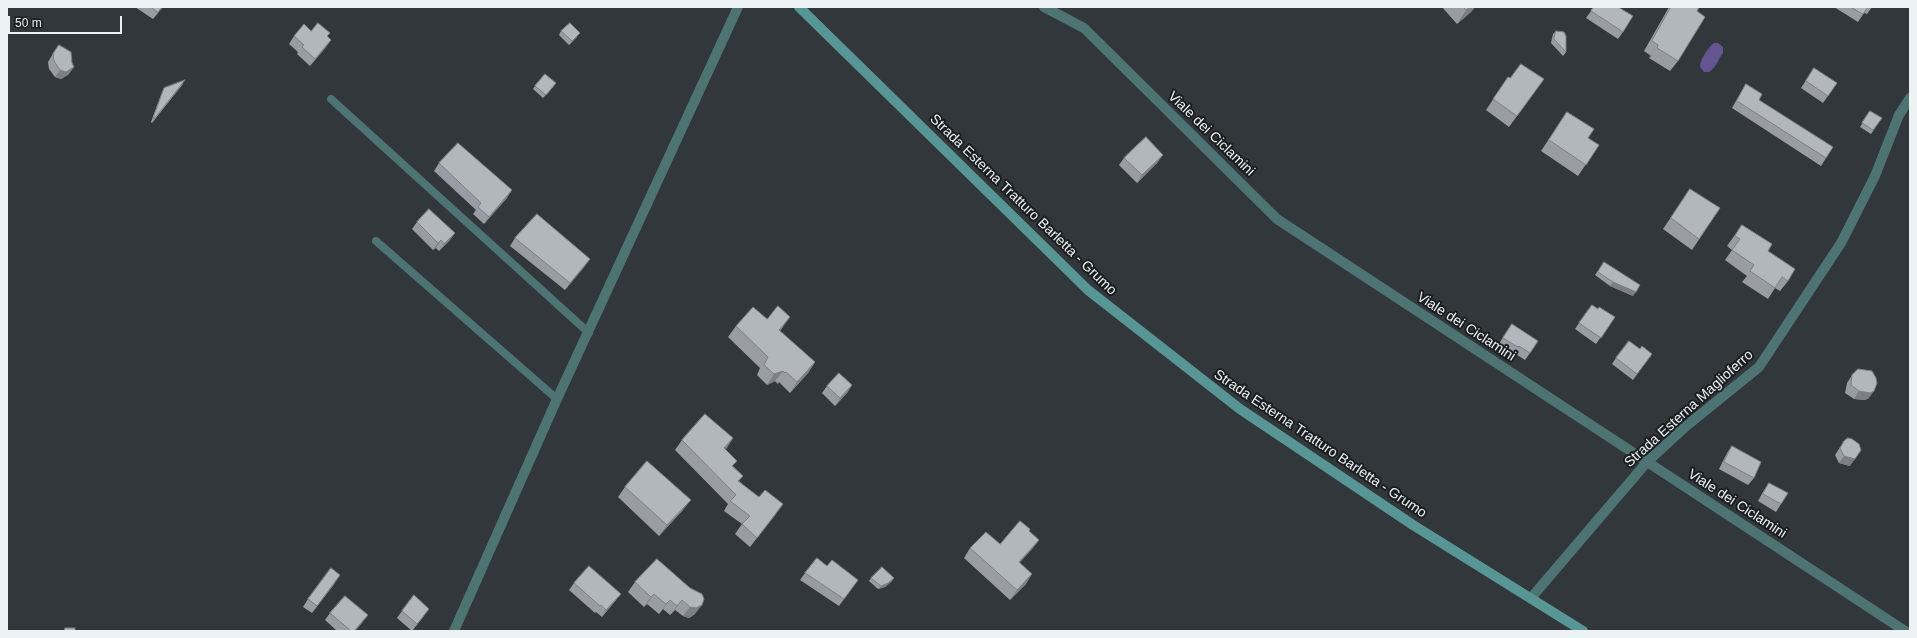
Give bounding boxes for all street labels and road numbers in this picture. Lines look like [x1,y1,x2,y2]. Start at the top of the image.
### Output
street label: Viale dei Ciclamini [1164,88,1258,180]
street label: Strada Esterna Tratturo Barletta - Grumo [926,111,1120,299]
street label: Viale dei Ciclamini [1414,289,1518,365]
street label: Strada Esterna Maglioferro [1621,347,1757,471]
street label: Strada Esterna Tratturo Barletta - Grumo [1210,366,1430,522]
street label: Viale dei Ciclamini [1685,466,1789,542]

